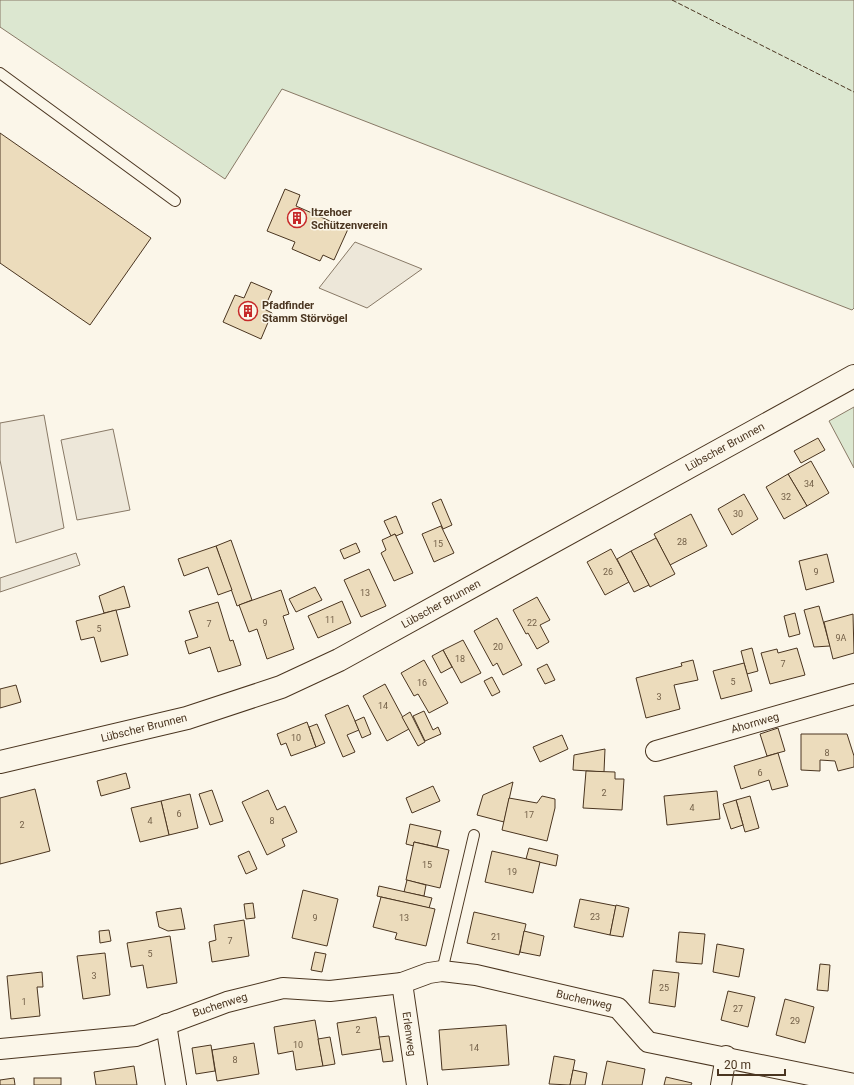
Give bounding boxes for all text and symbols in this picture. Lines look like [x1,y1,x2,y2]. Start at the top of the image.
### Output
place label: Itzehoer Schützenverein [311,206,388,232]
building icon: Itzehoer Schützenverein [286,207,308,229]
place label: Pfadfinder Stamm Störvögel [262,299,348,325]
building icon: Pfadfinder Stamm Störvögel [237,300,259,322]
street label: Lübscher Brunnen [683,420,767,474]
house number: 34 [804,479,814,489]
house number: 32 [781,492,791,502]
house number: 30 [733,509,743,519]
house number: 28 [677,537,687,547]
house number: 15 [433,539,443,549]
house number: 26 [603,567,613,577]
house number: 9 [813,567,819,577]
street label: Lübscher Brunnen [399,577,483,631]
house number: 13 [360,588,370,598]
house number: 11 [325,615,335,625]
house number: 9 [262,618,268,628]
house number: 22 [527,618,537,628]
house number: 7 [206,619,212,629]
house number: 5 [96,624,102,634]
house number: 9A [836,633,847,643]
house number: 20 [493,642,503,652]
house number: 18 [455,654,465,664]
house number: 7 [780,659,786,669]
house number: 5 [730,677,736,687]
house number: 16 [417,678,427,688]
house number: 3 [656,692,662,702]
house number: 14 [378,701,388,711]
street label: Ahornweg [729,710,781,736]
street label: Lübscher Brunnen [100,711,188,745]
house number: 10 [291,733,301,743]
house number: 8 [824,748,830,758]
house number: 6 [757,768,763,778]
house number: 2 [601,788,607,798]
house number: 4 [689,803,695,813]
house number: 6 [176,809,182,819]
house number: 17 [524,810,534,820]
house number: 4 [147,816,153,826]
house number: 8 [269,816,275,826]
house number: 2 [19,820,25,830]
house number: 15 [422,860,432,870]
house number: 19 [507,867,517,877]
house number: 23 [590,912,600,922]
house number: 9 [312,913,318,923]
house number: 13 [399,913,409,923]
house number: 21 [491,932,501,942]
house number: 7 [227,936,233,946]
house number: 5 [147,949,153,959]
house number: 3 [91,971,97,981]
house number: 25 [659,983,669,993]
street label: Buchenweg [555,987,613,1013]
street label: Buchenweg [191,990,249,1020]
house number: 1 [21,997,27,1007]
house number: 27 [733,1004,743,1014]
street label: Erlenweg [399,1011,419,1057]
house number: 29 [790,1016,800,1026]
house number: 2 [355,1025,361,1035]
house number: 10 [293,1040,303,1050]
house number: 14 [469,1043,479,1053]
scale bar [718,1051,785,1077]
house number: 8 [232,1055,238,1065]
text: 20 m [724,1058,751,1072]

